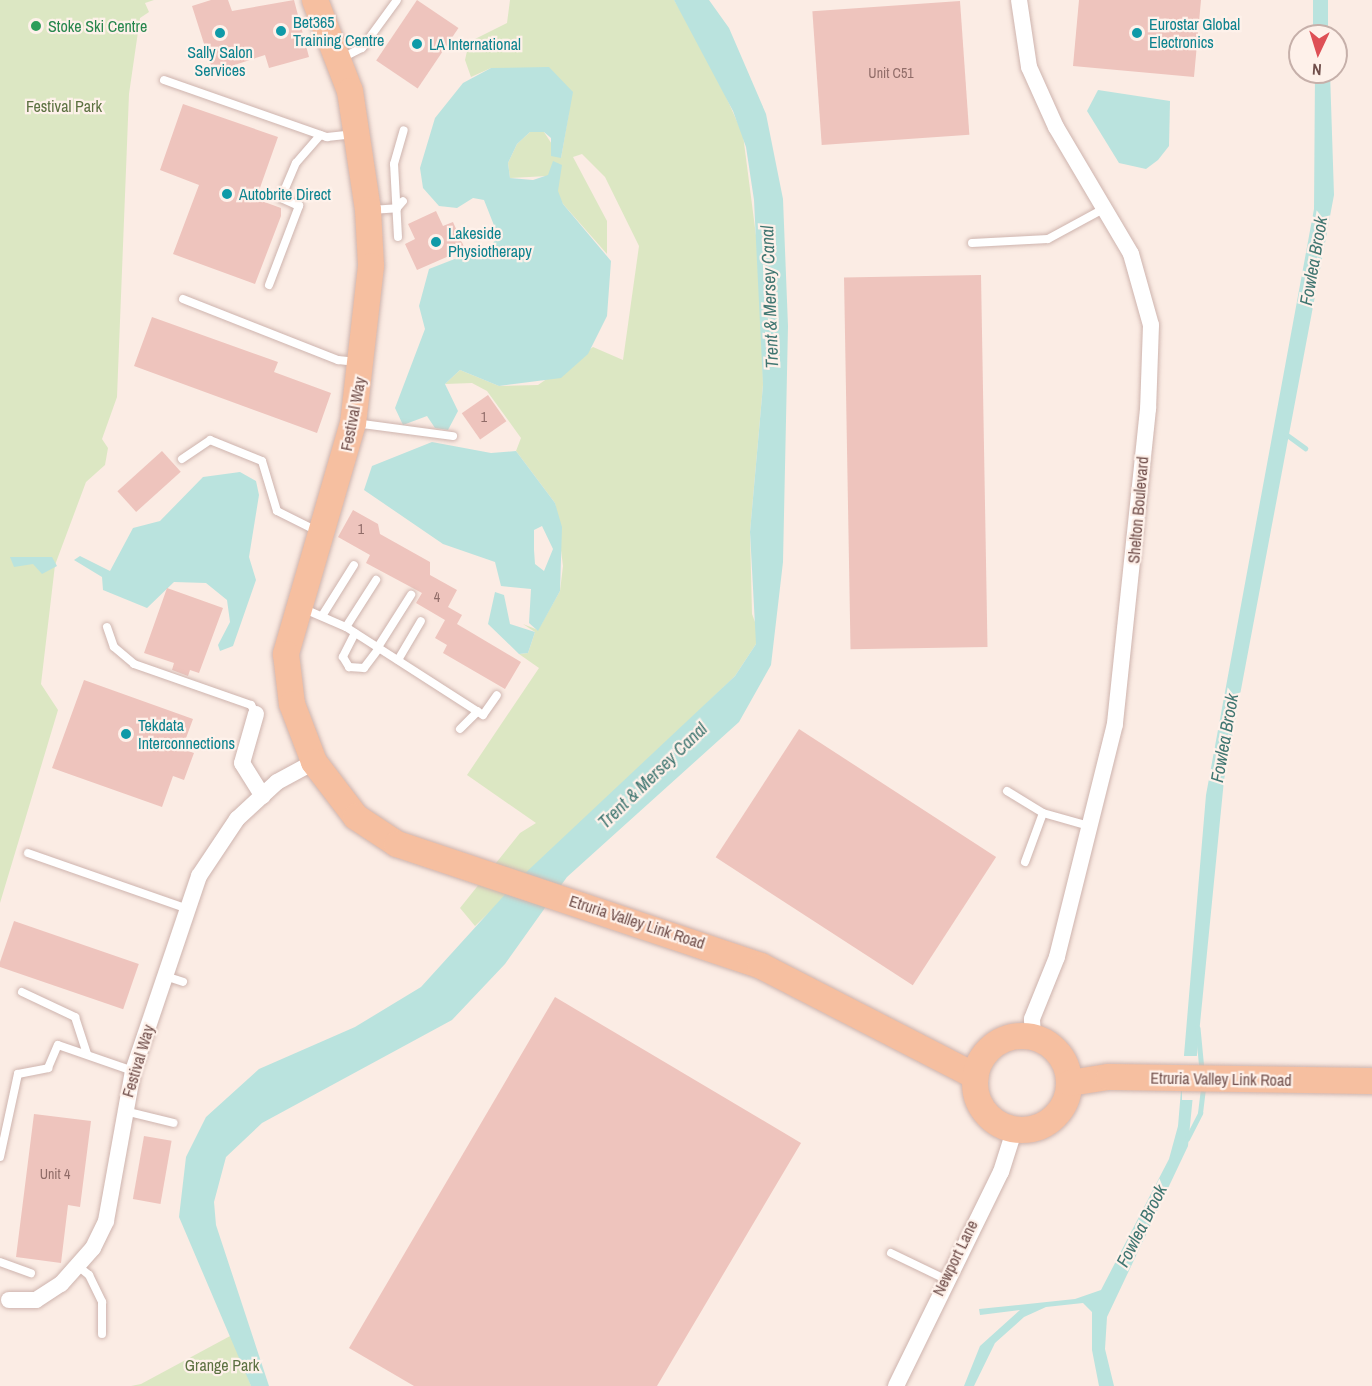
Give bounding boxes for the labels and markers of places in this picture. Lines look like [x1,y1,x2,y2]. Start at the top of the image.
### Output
place label: Bet365 Training Centre [293,12,384,50]
place label: Eurostar Global Electronics [1149,14,1240,52]
place label: Stoke Ski Centre [48,16,147,36]
marker: Stoke Ski Centre [29,19,43,33]
marker: Bet365 Training Centre [274,24,288,38]
marker: Sally Salon Services [213,26,227,40]
marker: Eurostar Global Electronics [1130,26,1144,40]
place label: LA International [429,34,522,54]
marker: LA International [410,37,424,51]
place label: Sally Salon Services [187,42,253,80]
place label: Autobrite Direct [239,184,331,204]
marker: Autobrite Direct [220,187,234,201]
place label: Lakeside Physiotherapy [448,223,532,261]
marker: Lakeside Physiotherapy [429,235,443,249]
place label: Tekdata Interconnections [138,715,235,753]
marker: Tekdata Interconnections [119,727,133,741]

